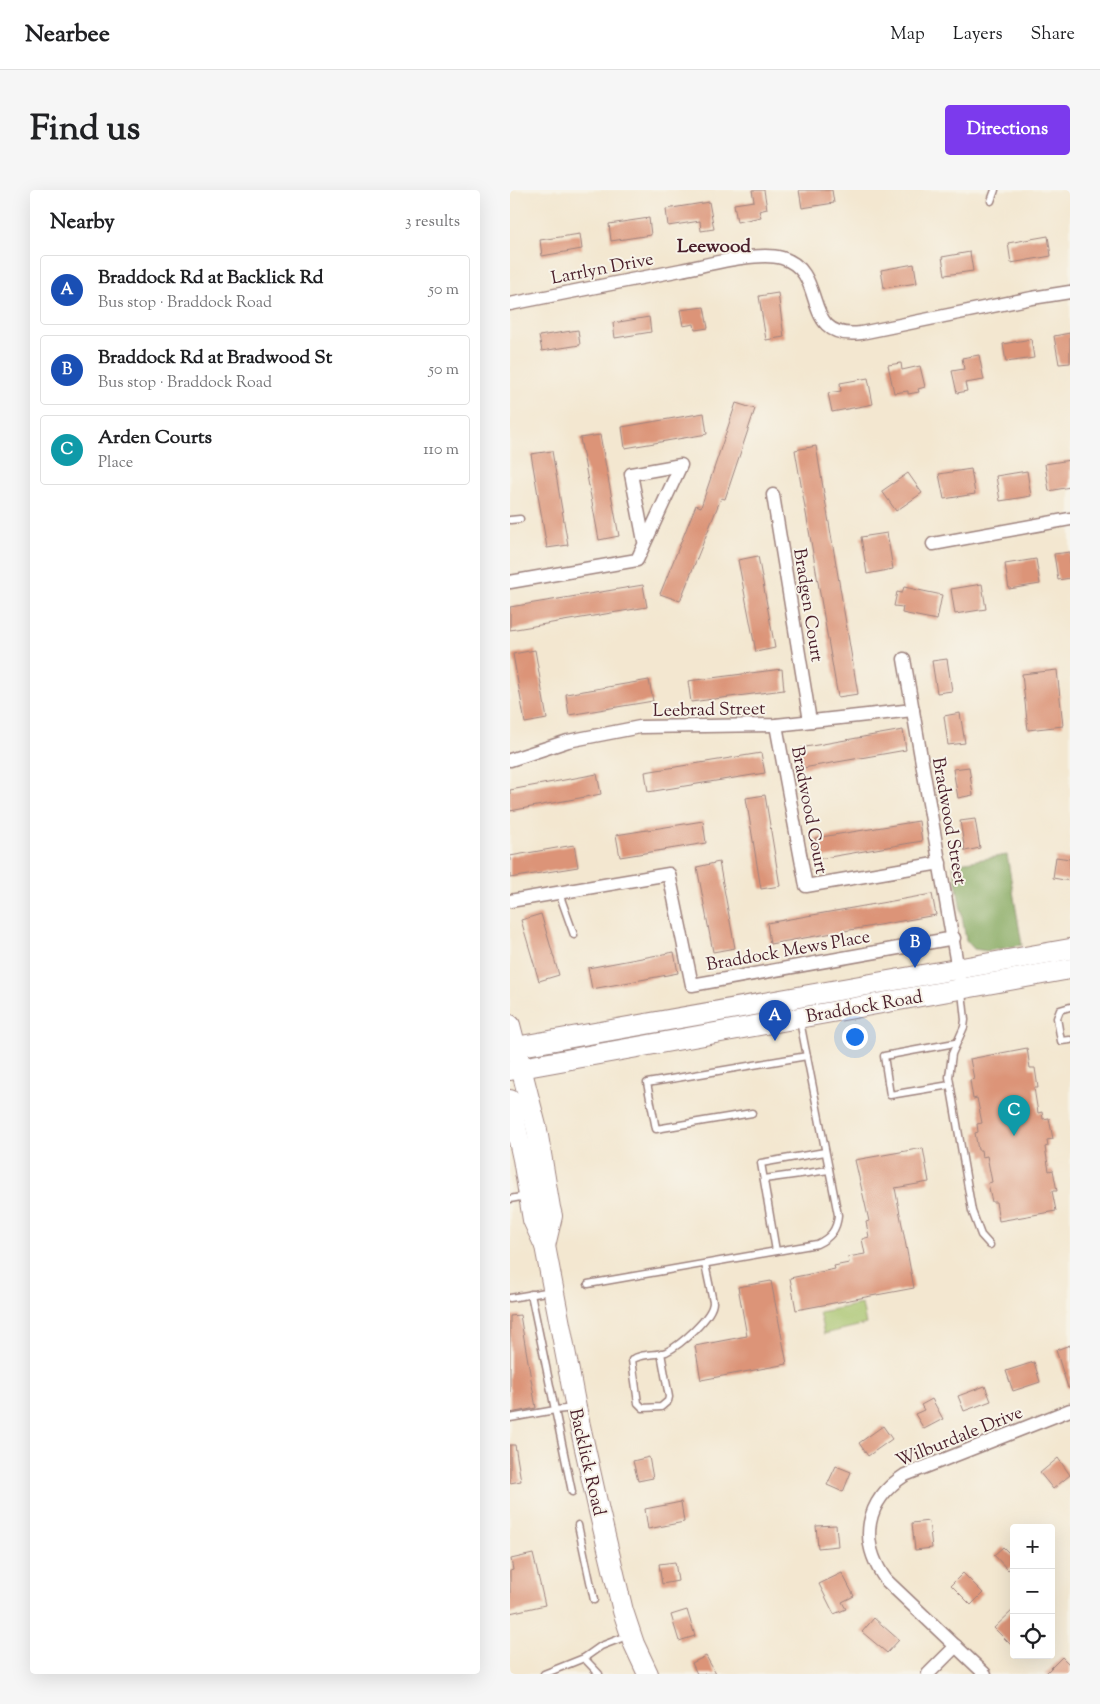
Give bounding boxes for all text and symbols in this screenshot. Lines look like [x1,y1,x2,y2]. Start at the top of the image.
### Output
text: Nearbee [25,18,110,52]
text: Map [890,22,925,48]
text: Layers [953,22,1003,48]
text: Share [1031,22,1075,48]
text: Find us [30,105,140,156]
button: Directions [945,105,1070,155]
text: Nearby [50,208,115,238]
text: 3 results [405,211,460,234]
district label: Leewood [677,234,751,261]
street label: Larrlyn Drive [549,247,656,293]
text: Braddock Rd at Backlick Rd [98,265,324,292]
text: A [61,279,74,302]
text: 50 m [428,279,459,302]
text: Bus stop · Braddock Road [98,292,272,315]
text: Braddock Rd at Bradwood St [98,345,332,372]
text: B [62,359,72,382]
text: 50 m [428,359,459,382]
text: Bus stop · Braddock Road [98,372,272,395]
text: Arden Courts [98,425,212,452]
text: C [61,439,73,462]
text: 110 m [423,439,459,462]
text: Place [98,452,133,475]
street label: Bradgen Court [785,547,829,664]
street label: Leebrad Street [653,697,766,725]
street label: Bradwood Court [783,744,833,877]
street label: Bradwood Street [924,755,972,887]
street label: Braddock Mews Place [704,925,872,979]
pin: B [899,927,931,968]
street label: Braddock Road [804,985,925,1031]
pin: A [759,1000,791,1041]
your location [842,1024,868,1050]
pin: C [998,1095,1030,1136]
street label: Wilburdale Drive [892,1401,1027,1475]
street label: Backlick Road [561,1406,611,1519]
map controls [1010,1524,1055,1659]
button: + [1010,1524,1055,1569]
button: − [1010,1569,1055,1614]
button: locate [1010,1614,1055,1659]

